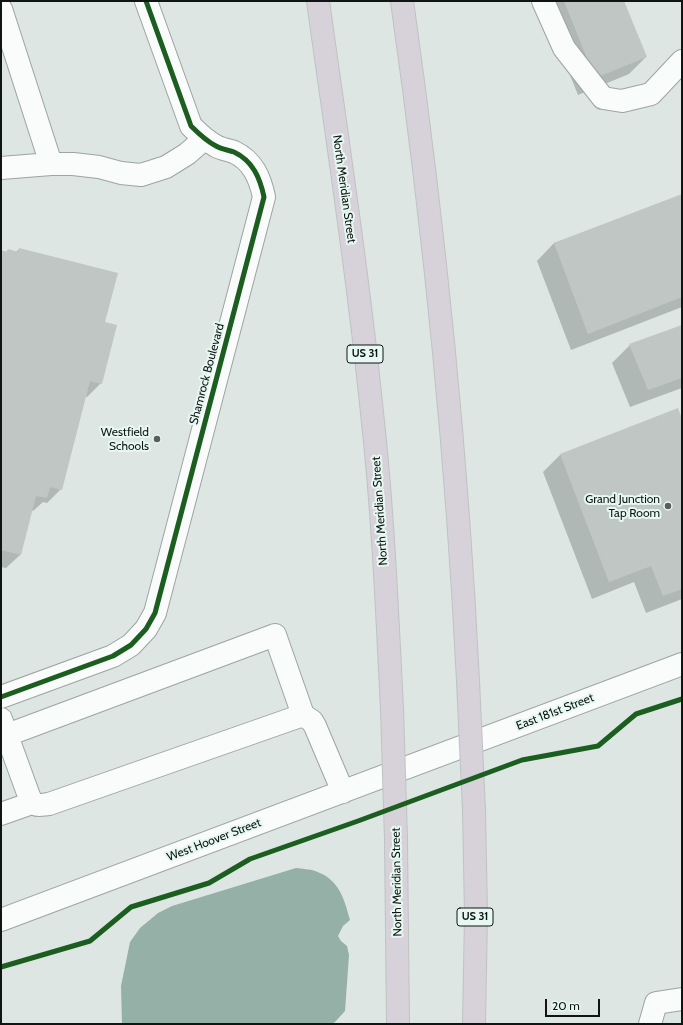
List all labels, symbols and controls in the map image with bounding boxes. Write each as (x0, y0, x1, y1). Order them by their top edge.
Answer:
street label: North Meridian Street (329, 134, 359, 244)
street label: Shamrock Boulevard (187, 322, 227, 426)
road number: US 31 (347, 345, 383, 363)
place label: Westfield Schools (101, 425, 149, 453)
marker: Westfield Schools (152, 434, 162, 444)
street label: North Meridian Street (369, 456, 391, 566)
place label: Grand Junction Tap Room (585, 492, 660, 520)
marker: Grand Junction Tap Room (663, 501, 673, 511)
street label: East 181st Street (514, 691, 596, 733)
street label: West Hoover Street (165, 815, 263, 865)
street label: North Meridian Street (389, 827, 405, 937)
road number: US 31 (457, 908, 493, 926)
scale bar (547, 991, 602, 1017)
text: 20 m (552, 998, 580, 1013)

